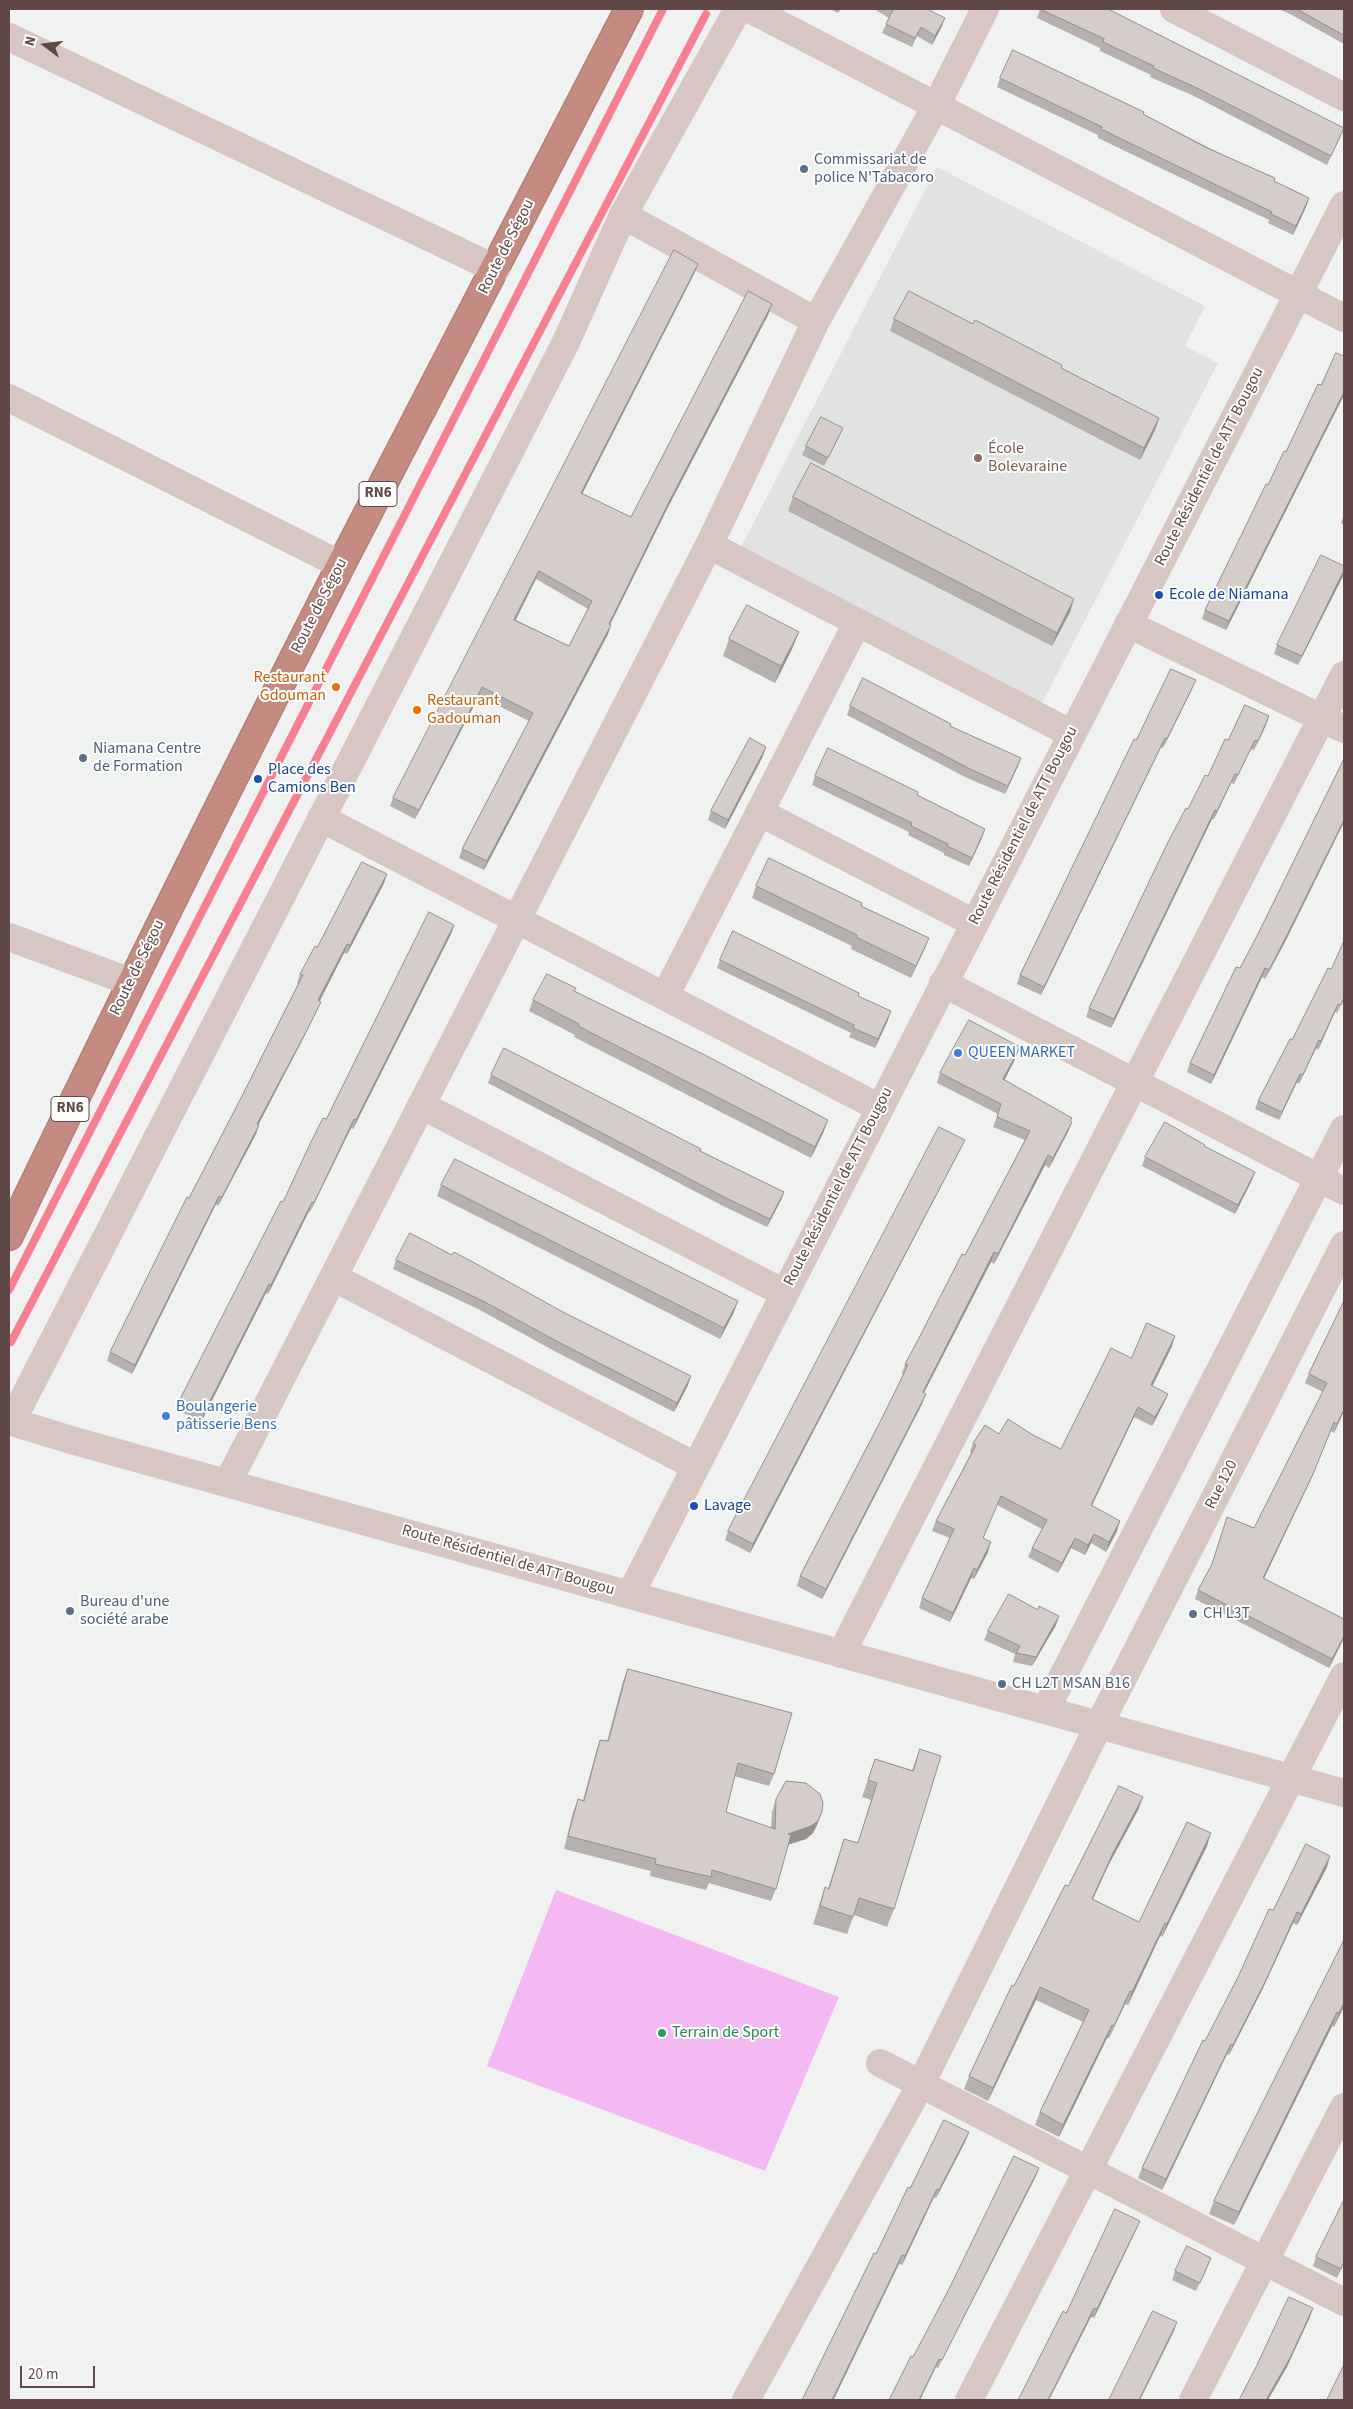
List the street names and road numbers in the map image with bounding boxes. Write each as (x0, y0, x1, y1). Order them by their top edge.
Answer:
street label: Route de Ségou (475, 196, 539, 298)
street label: Route Résidentiel de ATT Bougou (1151, 364, 1269, 570)
road number: RN6 (359, 482, 397, 506)
street label: Route de Ségou (288, 555, 352, 657)
street label: Route Résidentiel de ATT Bougou (965, 723, 1083, 929)
street label: Route de Ségou (107, 917, 169, 1019)
street label: Route Résidentiel de ATT Bougou (780, 1084, 898, 1290)
road number: RN6 (51, 1096, 89, 1122)
street label: Rue 120 (1201, 1457, 1243, 1513)
street label: Route Résidentiel de ATT Bougou (399, 1521, 617, 1601)

